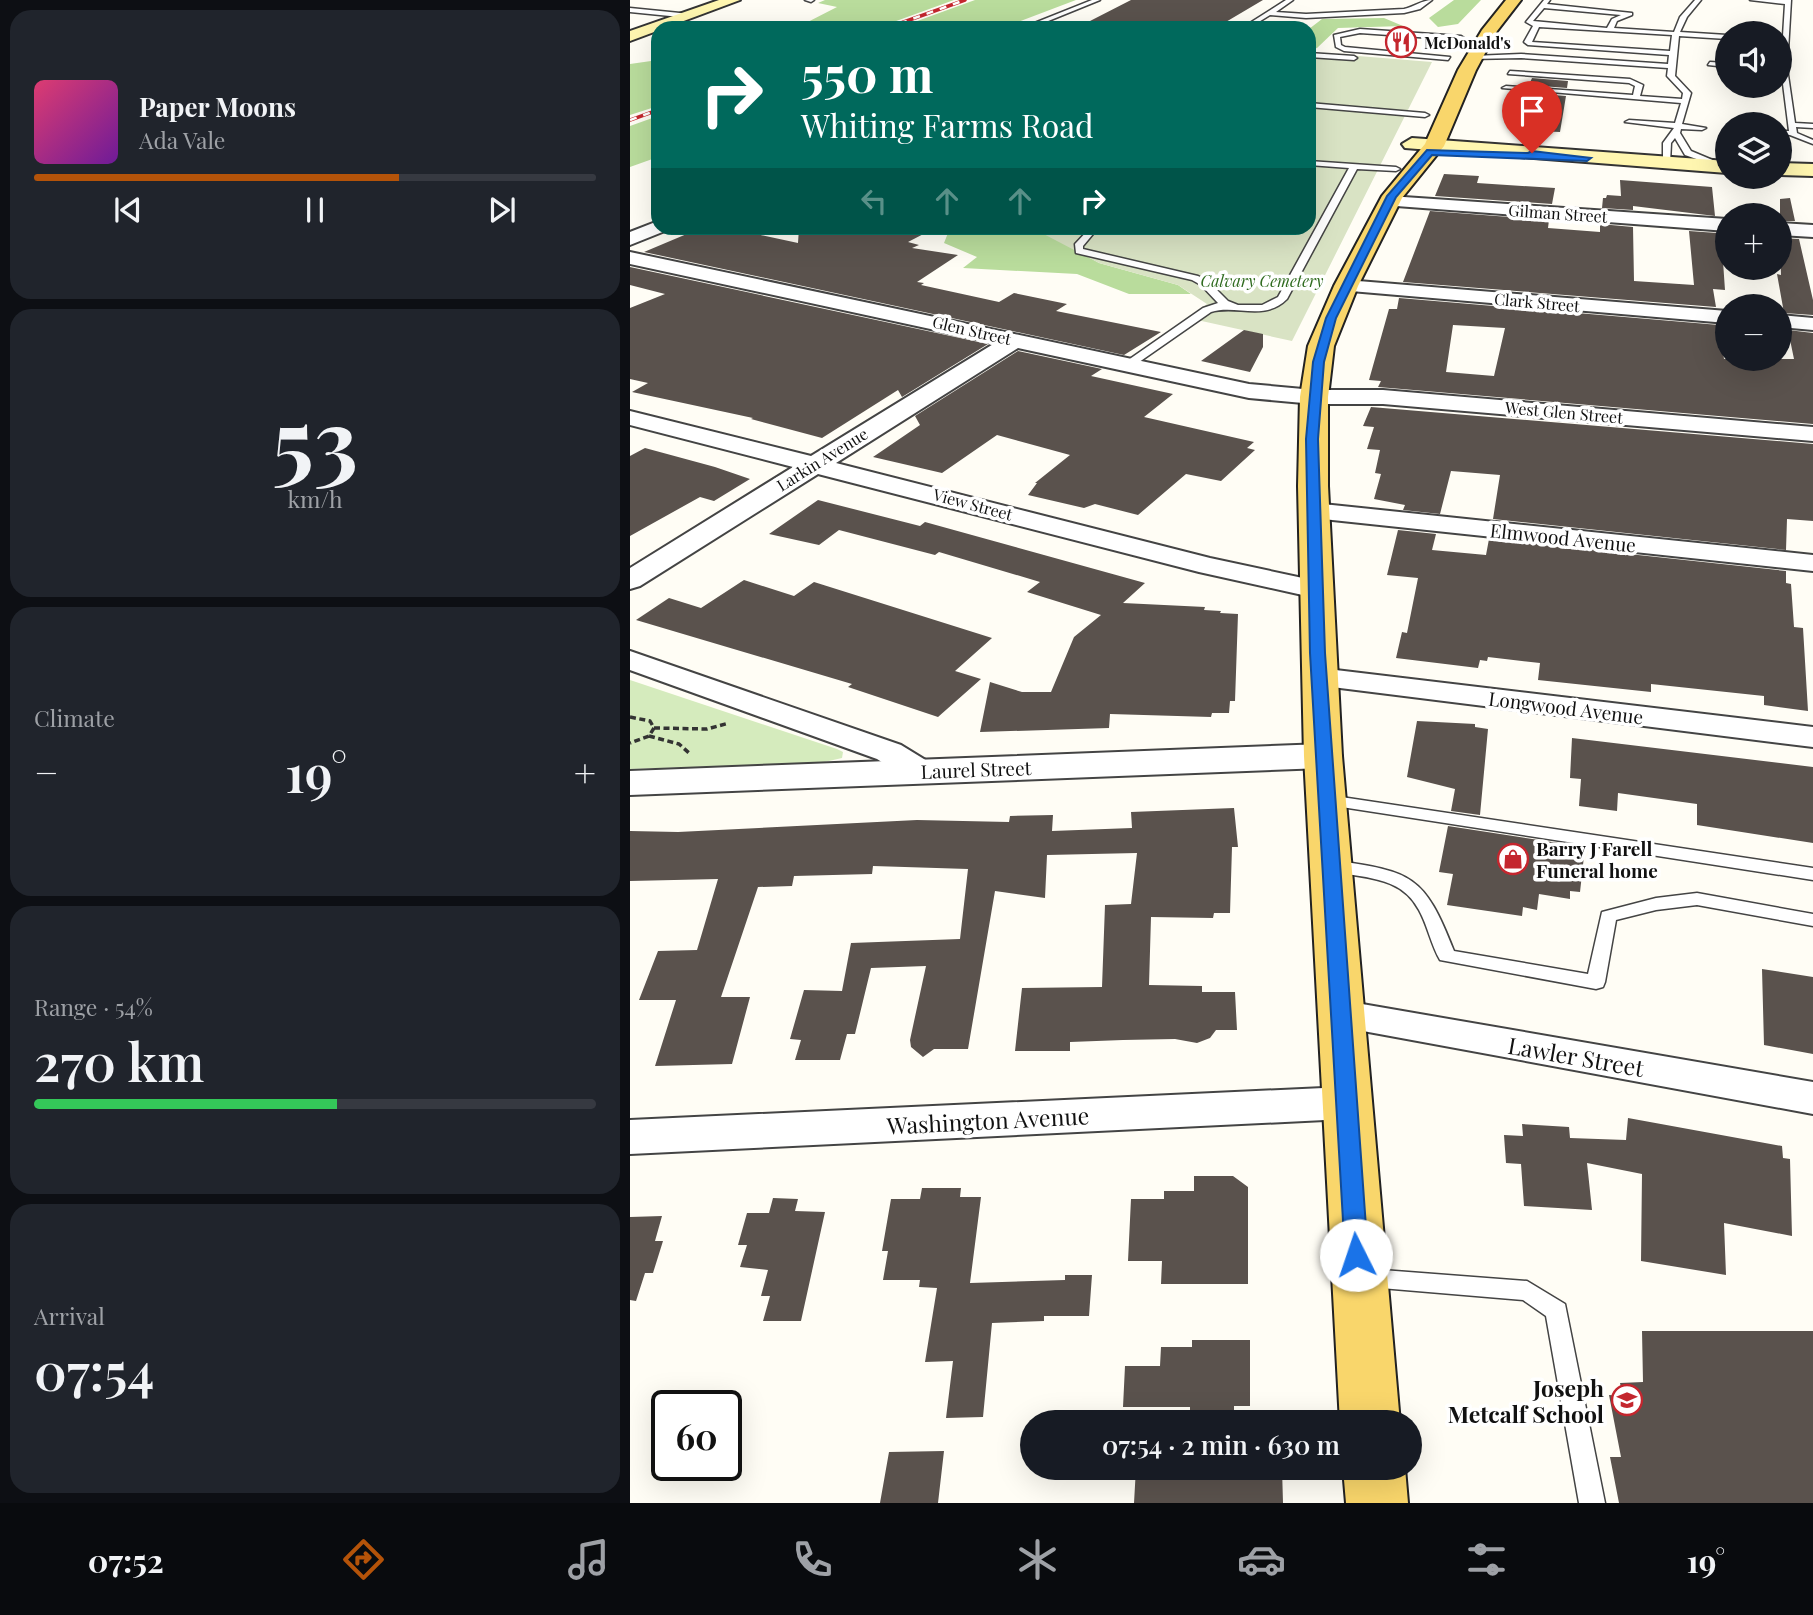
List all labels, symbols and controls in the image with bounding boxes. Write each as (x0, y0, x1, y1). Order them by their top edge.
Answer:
map controls (1715, 21, 1792, 371)
button: sound (1715, 21, 1792, 98)
restaurant icon: McDonald's (1384, 25, 1418, 59)
place label: McDonald's (1424, 32, 1511, 53)
text: 550 m (801, 40, 933, 105)
icon: right (686, 49, 777, 140)
pin (1502, 81, 1562, 153)
text: Paper Moons (139, 89, 296, 124)
icon: arrive (1513, 92, 1551, 130)
text: Whiting Farms Road (801, 103, 1094, 146)
button: layers (1715, 112, 1792, 189)
text: Ada Vale (139, 124, 226, 155)
icon: left (855, 182, 893, 220)
icon: ahead (928, 182, 966, 220)
icon: ahead (1001, 182, 1039, 220)
icon: right (1074, 182, 1112, 220)
icon: previous (109, 191, 147, 229)
icon: pause (296, 191, 334, 229)
icon: next (483, 191, 521, 229)
street label: Gilman Street (1508, 199, 1609, 227)
button: + (1715, 203, 1792, 280)
park label: Calvary Cemetery (1200, 270, 1324, 291)
street label: Clark Street (1493, 288, 1581, 316)
button: − (1715, 294, 1792, 371)
street label: Glen Street (931, 311, 1014, 349)
text: 53 (272, 377, 358, 498)
street label: West Glen Street (1503, 396, 1624, 428)
street label: Larkin Avenue (773, 423, 871, 495)
text: km/h (287, 483, 343, 514)
street label: View Street (930, 483, 1015, 525)
street label: Elmwood Avenue (1489, 516, 1637, 558)
street label: Longwood Avenue (1487, 685, 1645, 729)
text: Climate (34, 702, 115, 733)
text: 19° (285, 737, 347, 806)
text: − (34, 746, 59, 797)
text: + (574, 746, 596, 797)
street label: Laurel Street (920, 754, 1032, 784)
place label: Barry J Farell Funeral home (1536, 835, 1658, 883)
shop icon: Barry J Farell Funeral home (1496, 842, 1530, 876)
text: Range · 54% (34, 991, 153, 1022)
text: 270 km (34, 1026, 204, 1095)
street label: Lawler Street (1506, 1029, 1647, 1083)
street label: Washington Avenue (885, 1099, 1090, 1141)
position arrow (1319, 1218, 1393, 1292)
text: Arrival (34, 1300, 105, 1331)
text: 07:54 (34, 1335, 154, 1404)
place label: Joseph Metcalf School (1448, 1372, 1604, 1429)
school or university icon: Joseph Metcalf School (1610, 1383, 1644, 1417)
speed limit sign: 60 (651, 1390, 742, 1481)
text: 07:54 · 2 min · 630 m (1102, 1427, 1340, 1462)
icon: directions (339, 1535, 388, 1584)
icon: music (564, 1535, 613, 1584)
icon: phone (788, 1535, 837, 1584)
icon: climate (1013, 1535, 1062, 1584)
icon: car (1237, 1535, 1286, 1584)
icon: filters (1462, 1535, 1511, 1584)
text: 07:52 (88, 1538, 164, 1581)
text: 19° (1687, 1538, 1725, 1581)

